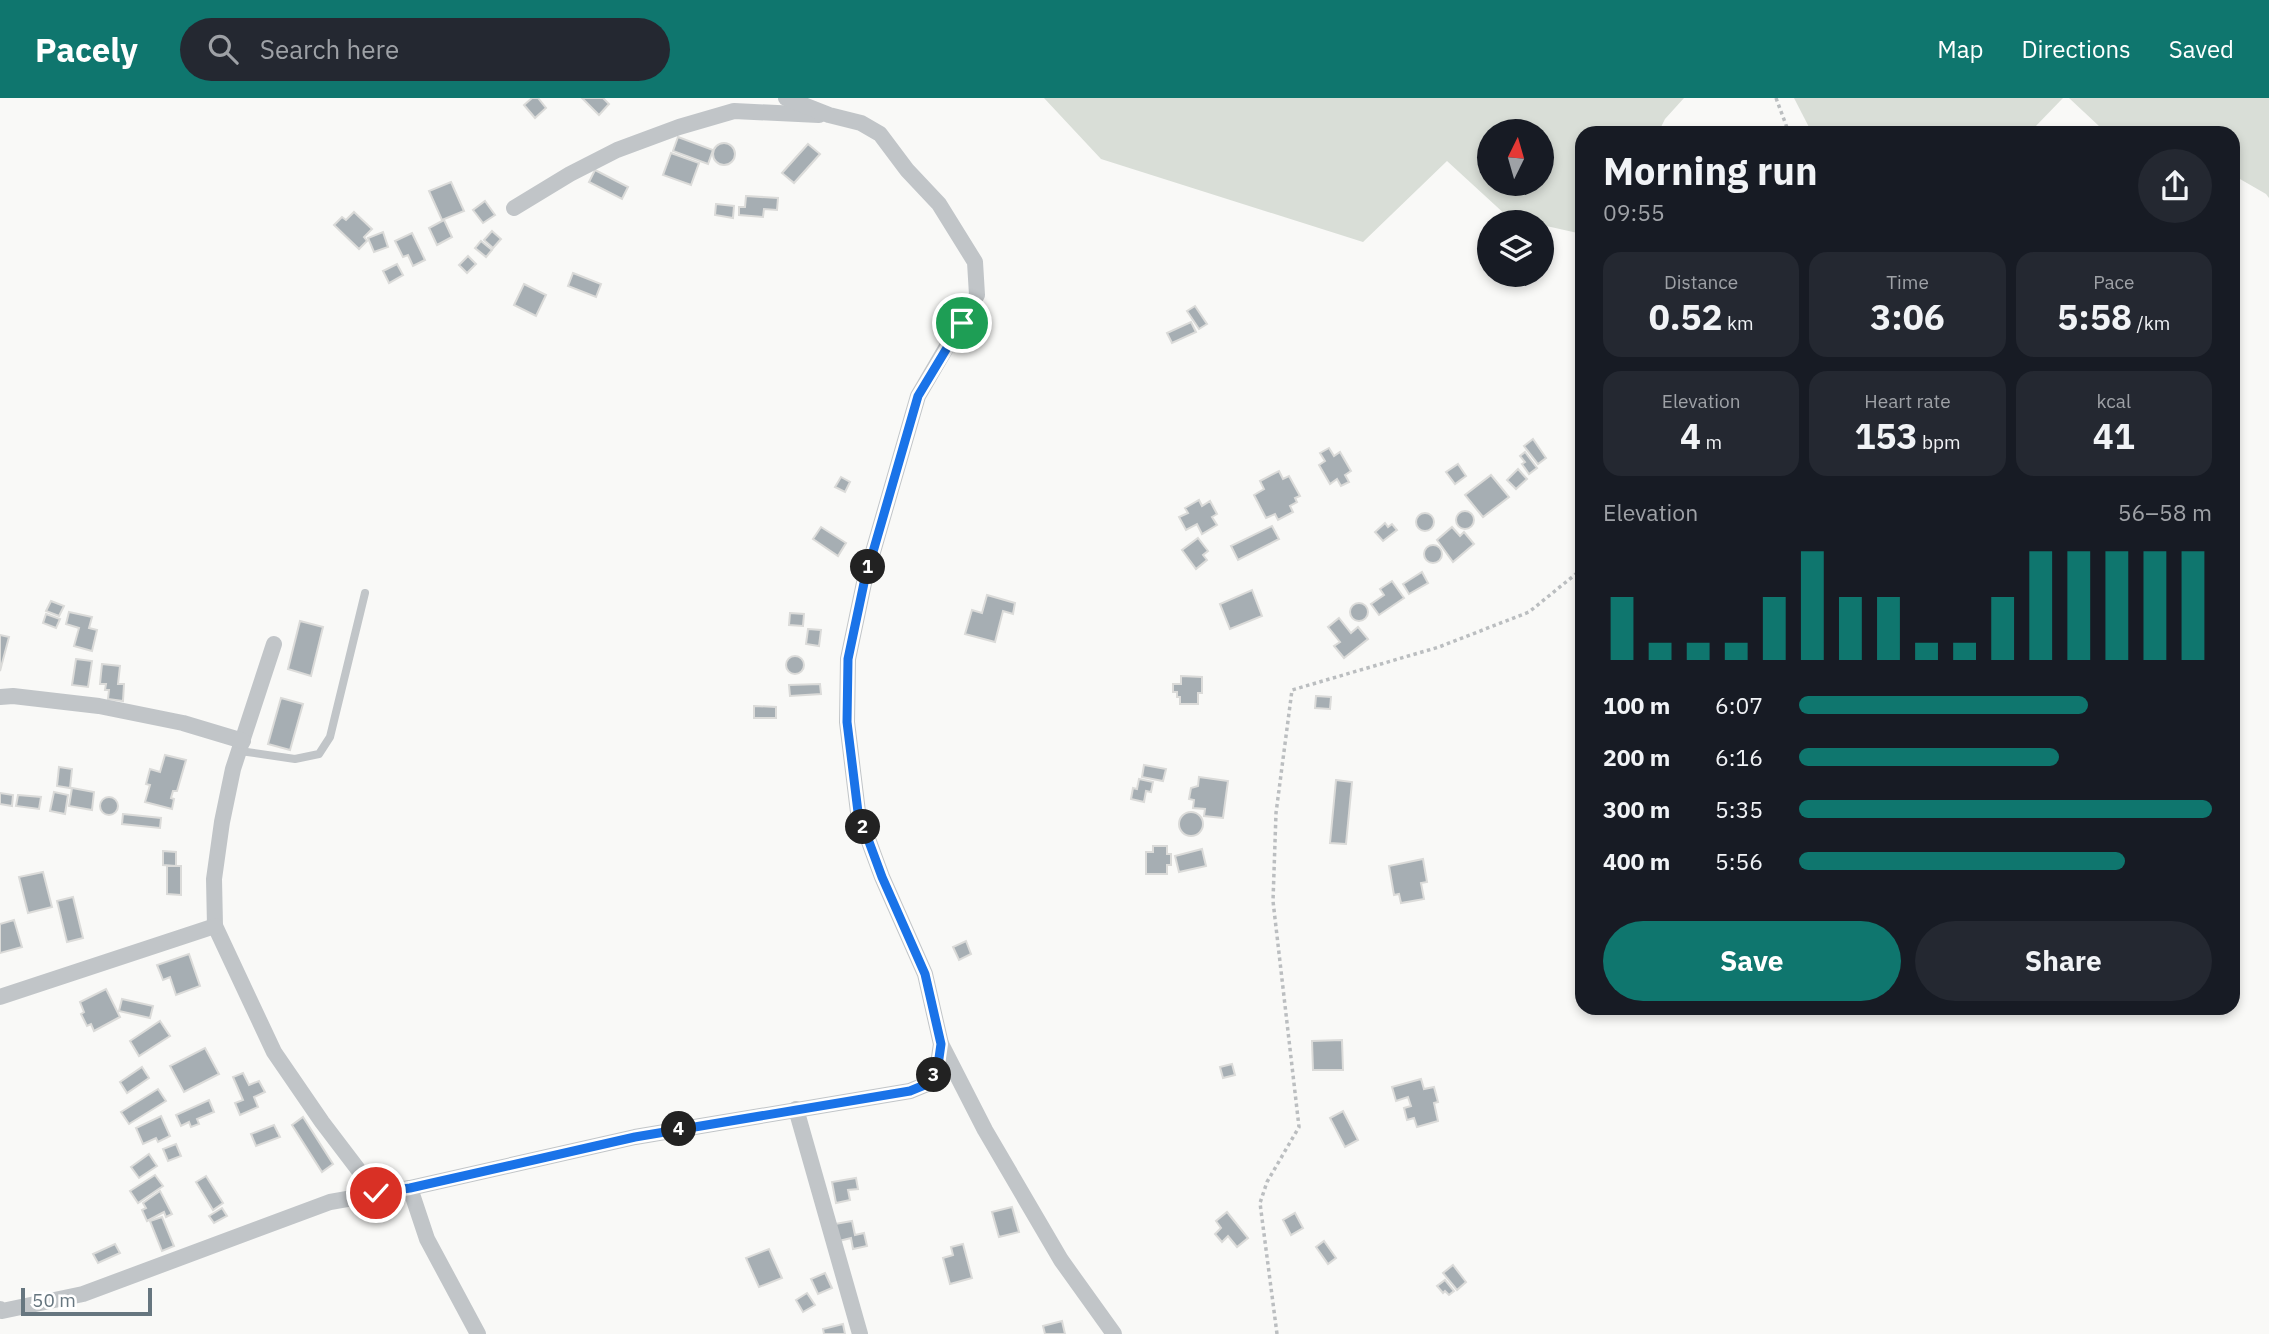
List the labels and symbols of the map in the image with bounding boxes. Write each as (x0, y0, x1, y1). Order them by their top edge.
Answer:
north arrow (1477, 119, 1554, 196)
pin (932, 293, 992, 353)
pin: 1 (850, 550, 886, 584)
pin: 2 (846, 810, 880, 844)
pin: 3 (916, 1058, 951, 1093)
pin: 4 (662, 1112, 696, 1146)
pin (346, 1163, 406, 1223)
scale bar (21, 1285, 152, 1317)

